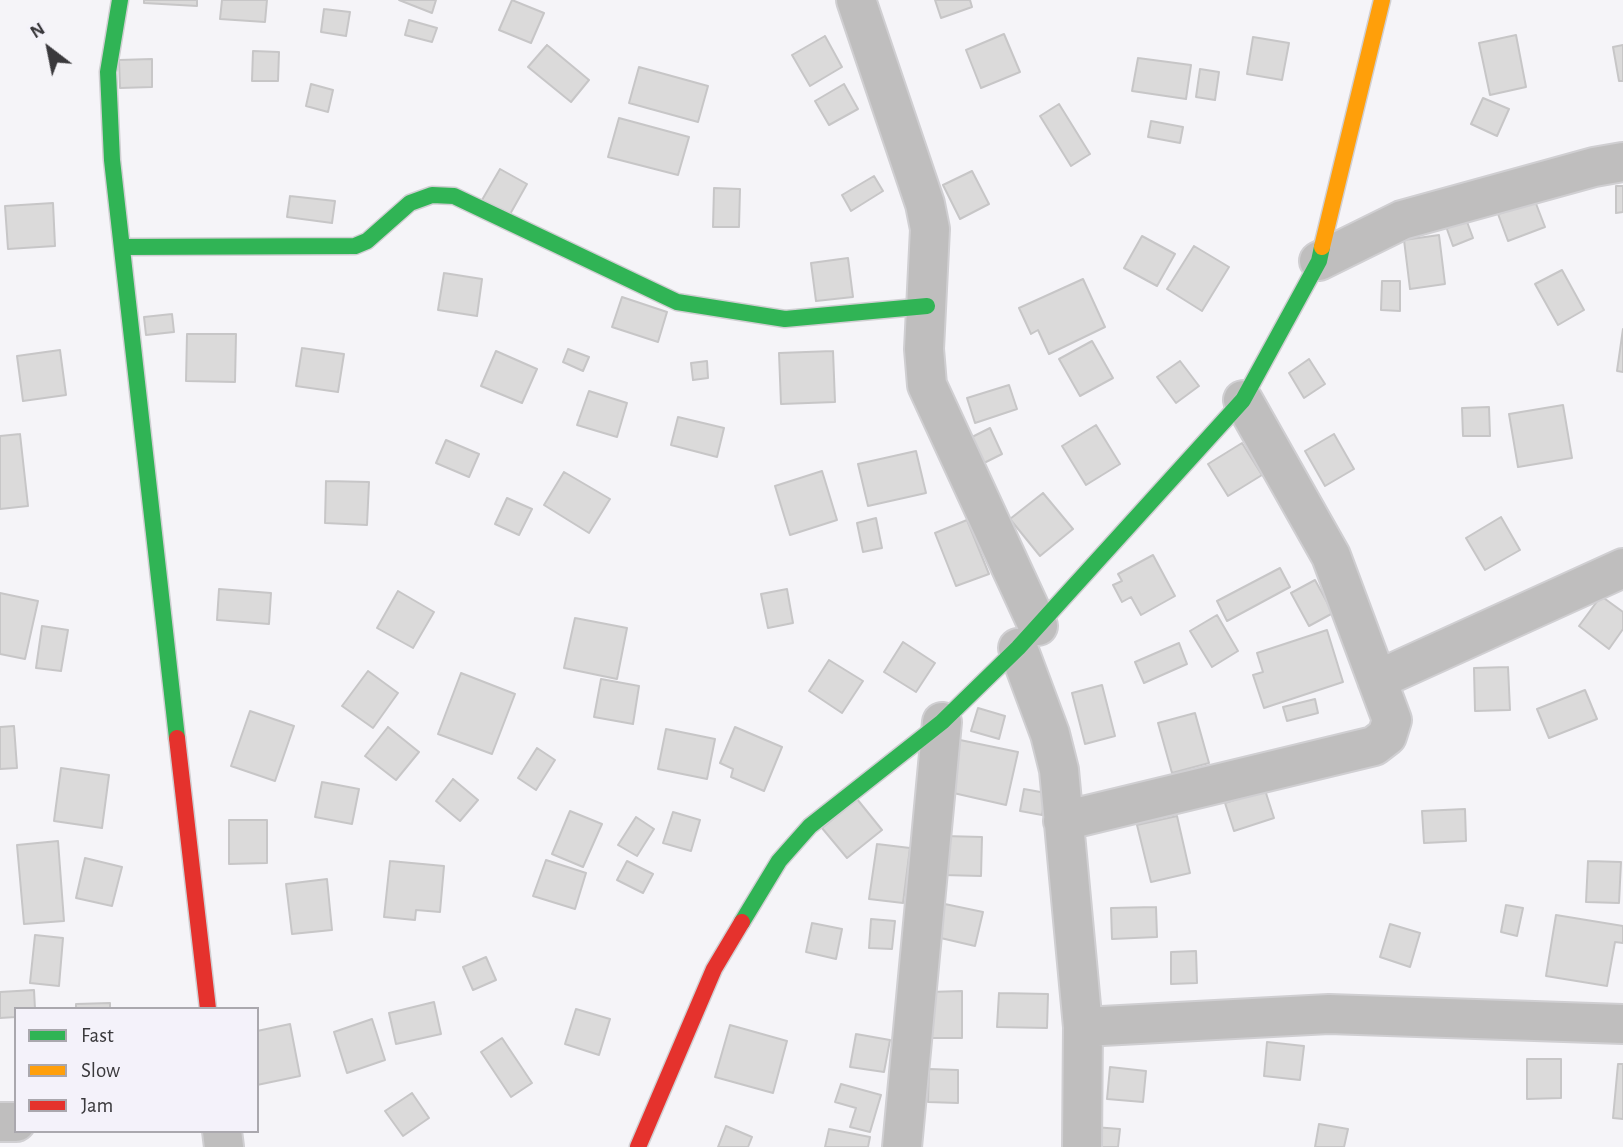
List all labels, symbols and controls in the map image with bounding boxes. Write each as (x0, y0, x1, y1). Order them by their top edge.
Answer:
north arrow (14, 14, 84, 84)
text: N (27, 19, 48, 42)
legend (14, 1007, 259, 1133)
text: Fast (81, 1025, 114, 1046)
text: Slow (81, 1060, 120, 1081)
text: Jam (81, 1095, 113, 1116)

